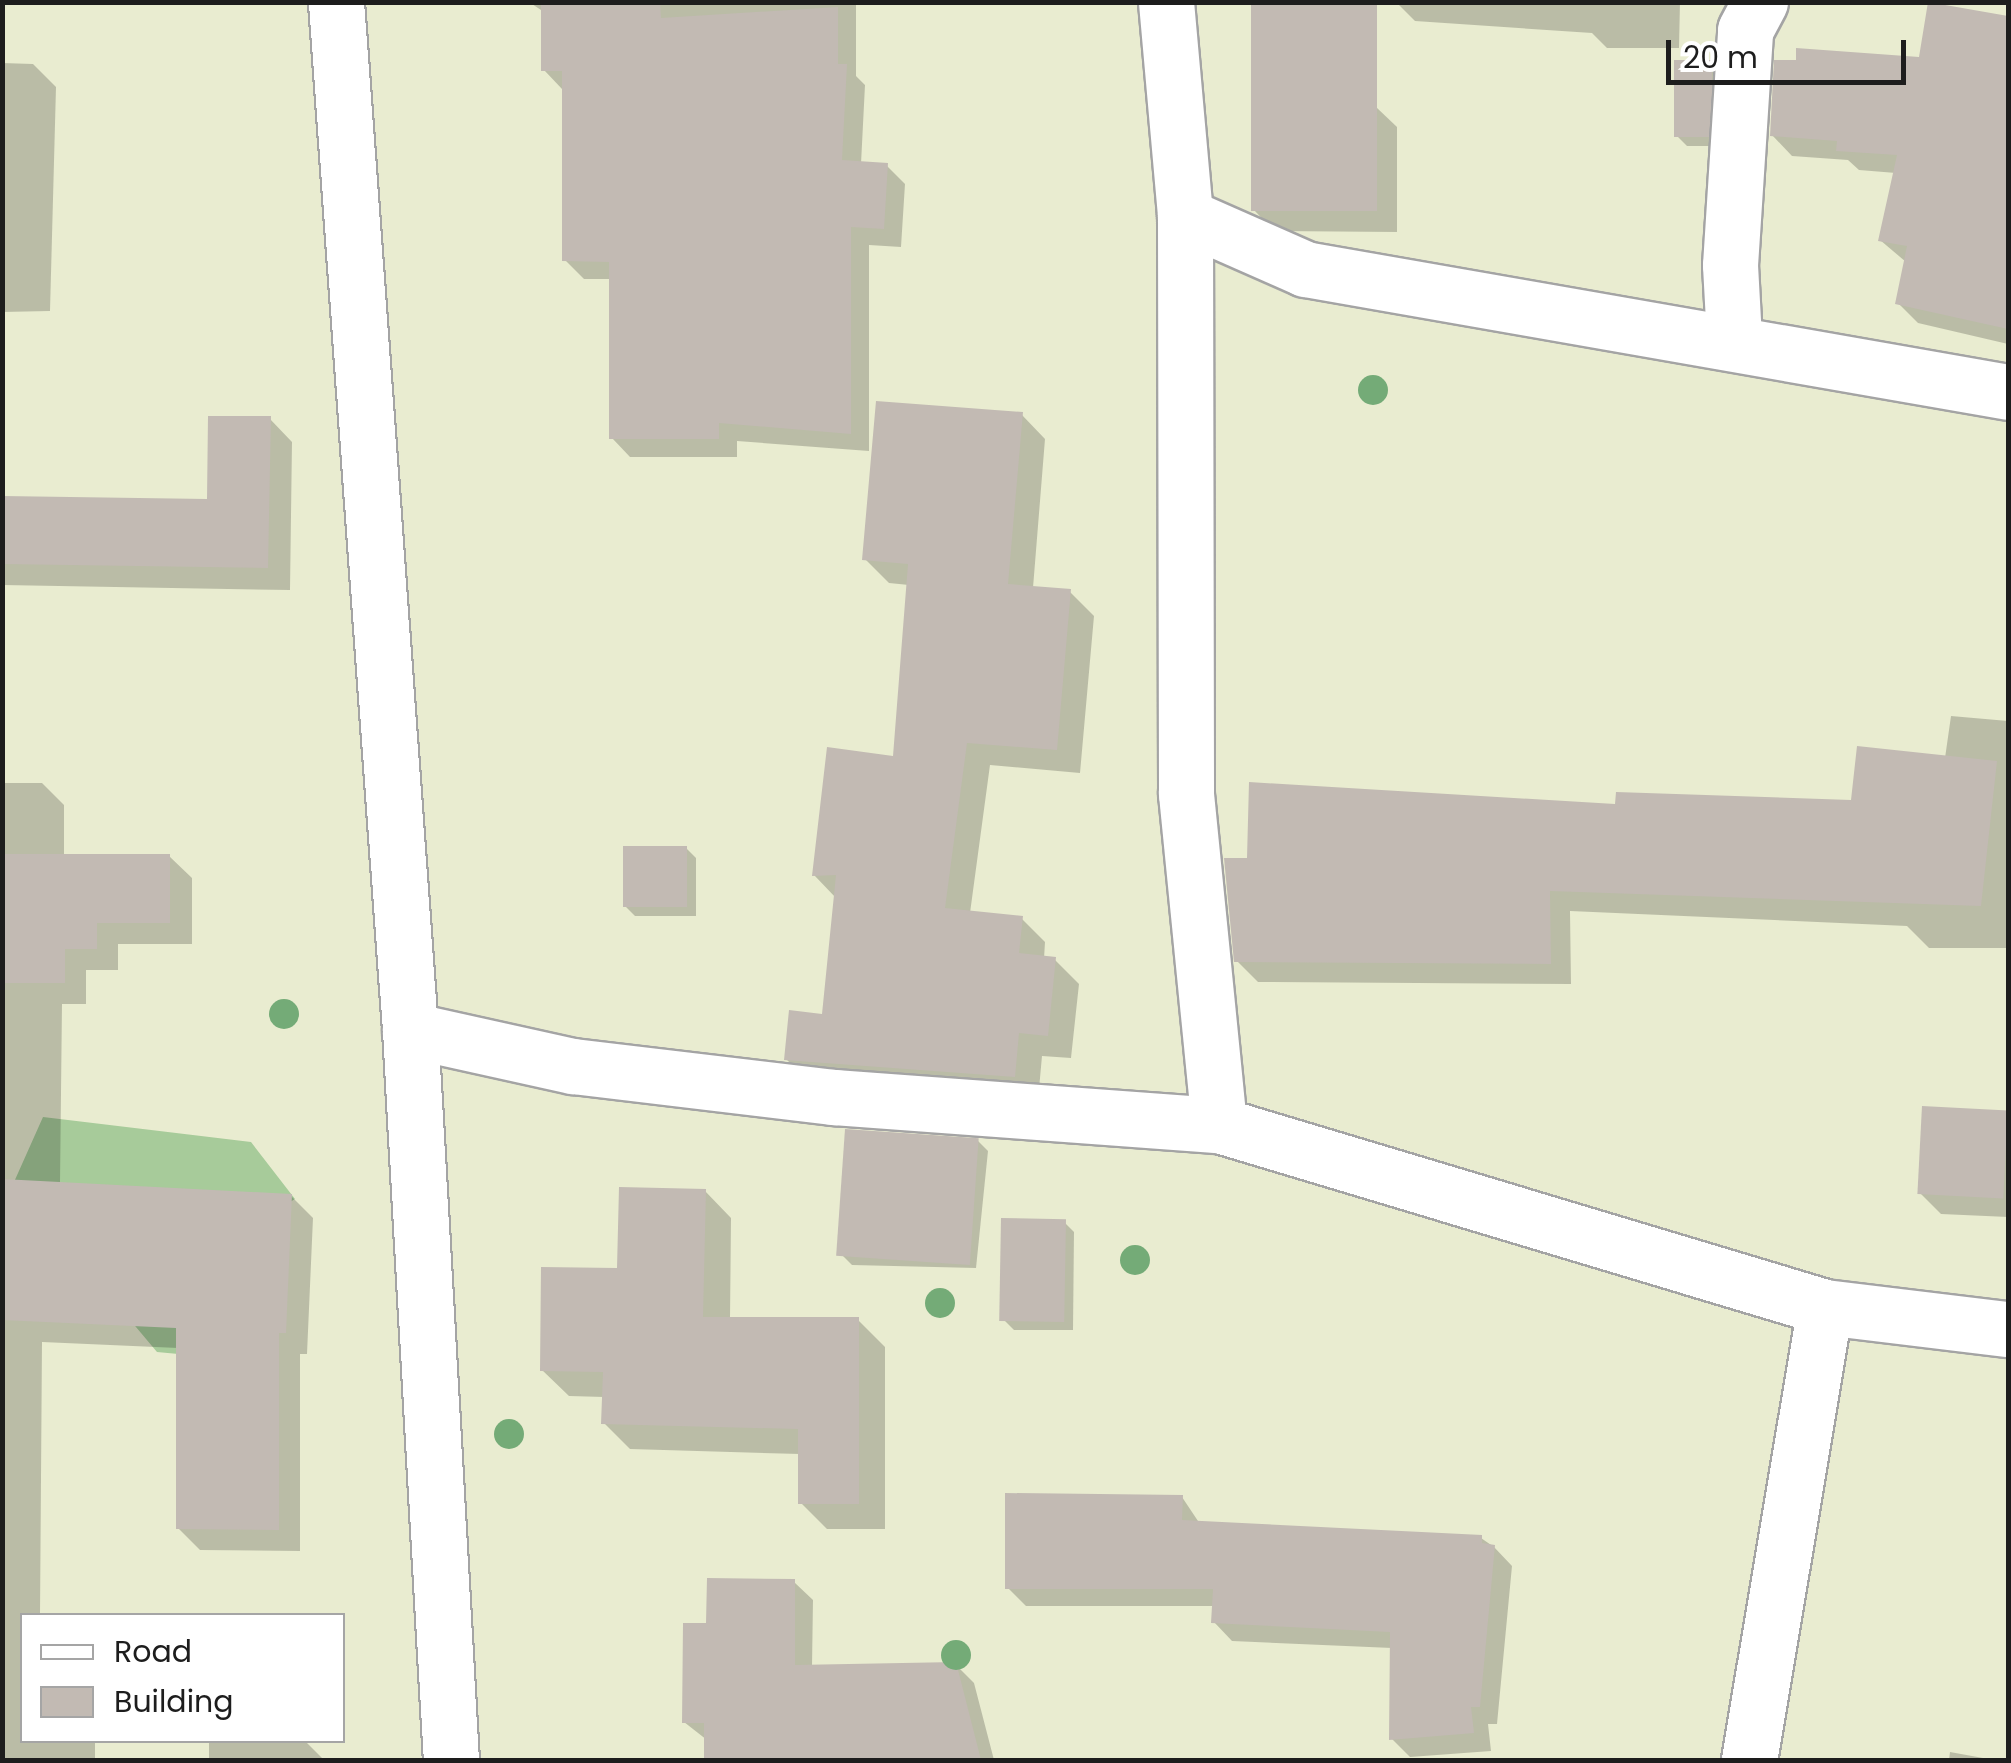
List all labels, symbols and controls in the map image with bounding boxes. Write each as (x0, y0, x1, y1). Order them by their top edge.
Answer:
scale bar (1671, 20, 1911, 82)
text: 20 m (1683, 36, 1758, 79)
legend (20, 1613, 345, 1743)
text: Road (114, 1630, 192, 1673)
text: Building (114, 1680, 234, 1723)

